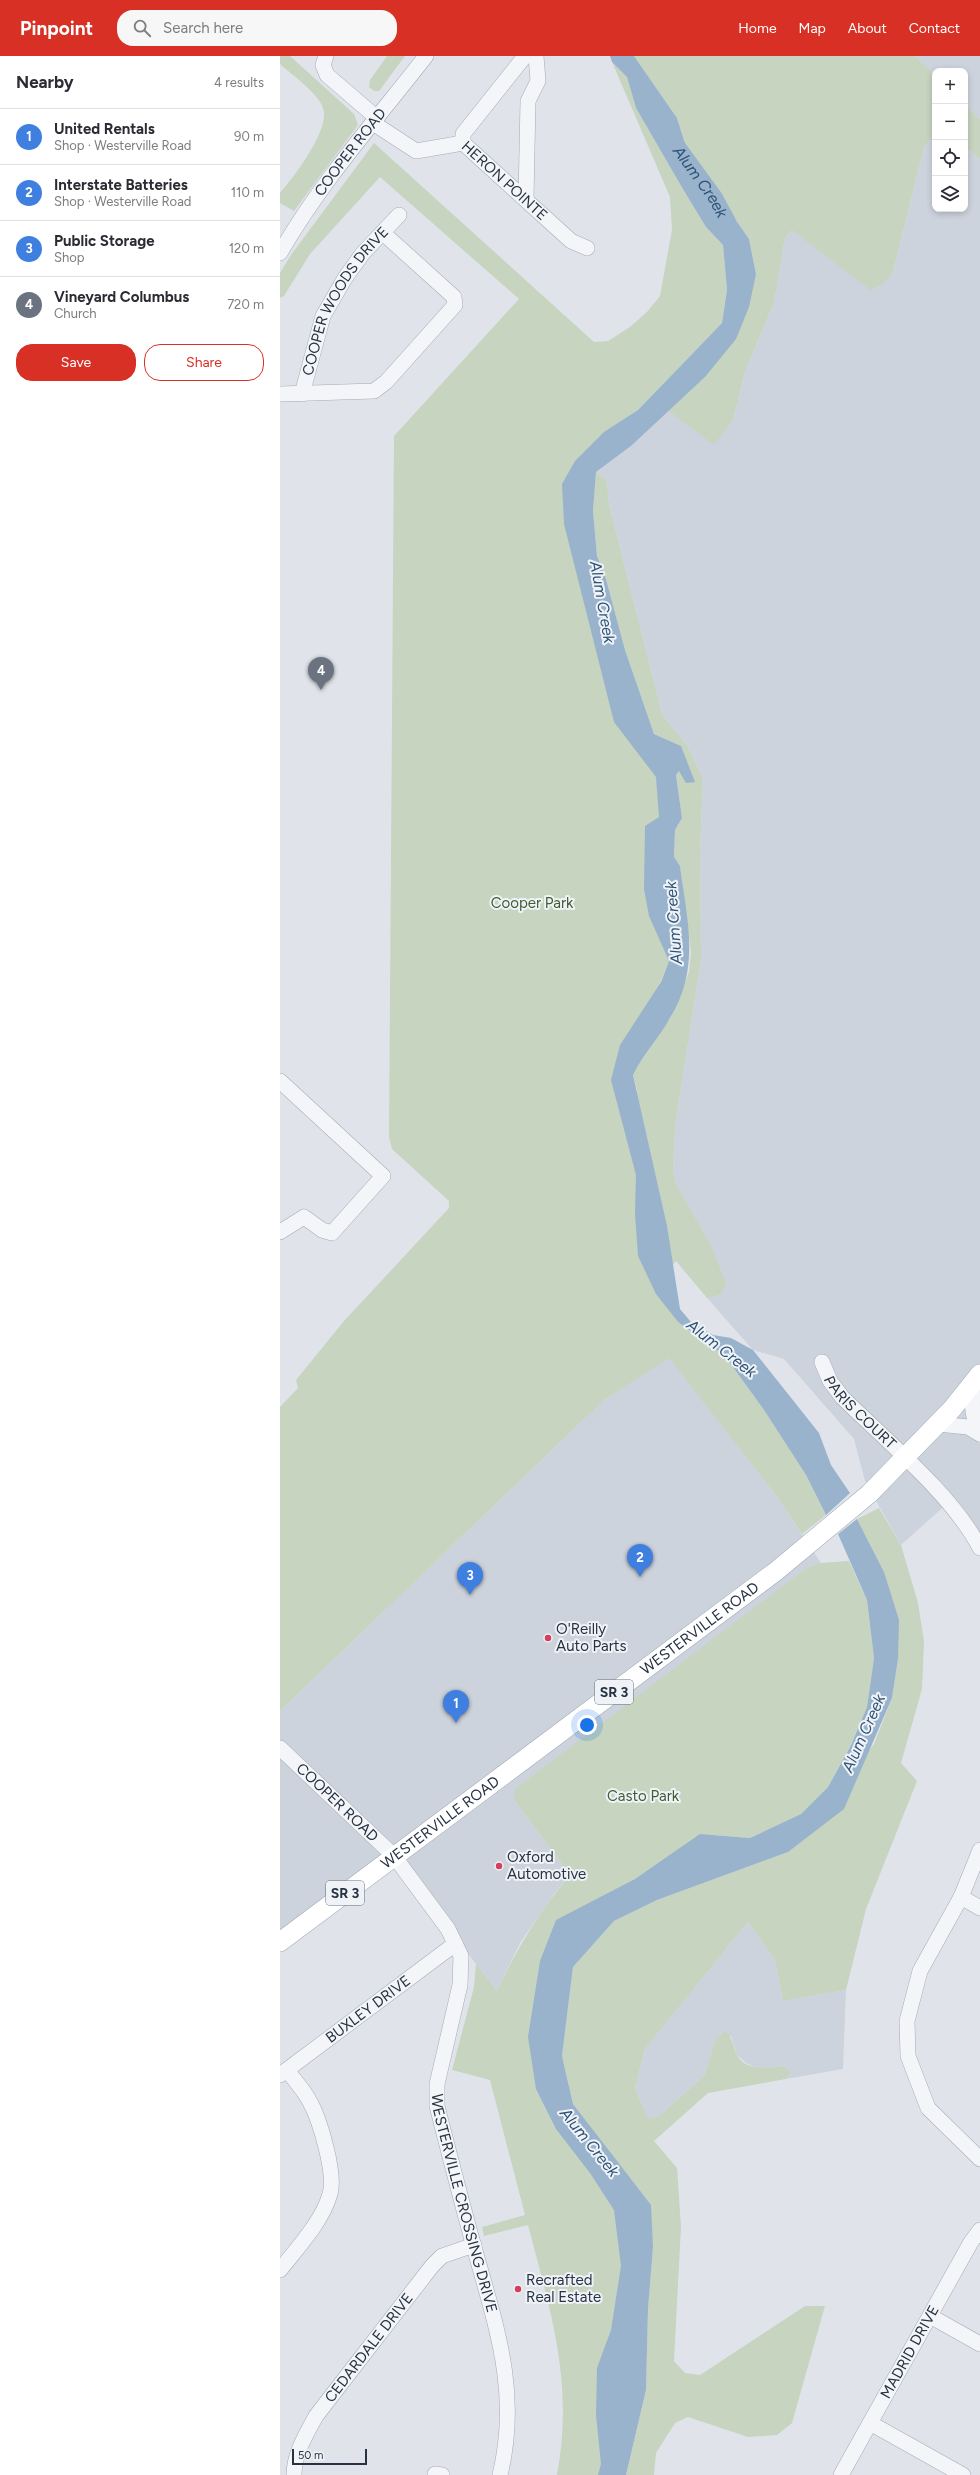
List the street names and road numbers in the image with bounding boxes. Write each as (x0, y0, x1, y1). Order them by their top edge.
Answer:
street label: COOPER ROAD (311, 104, 390, 200)
street label: HERON POINTE (458, 137, 551, 224)
street label: COOPER WOODS DRIVE (298, 223, 392, 377)
street label: PARIS COURT (820, 1373, 900, 1453)
street label: WESTERVILLE ROAD (637, 1578, 762, 1678)
road number: SR 3 (595, 1680, 633, 1704)
street label: COOPER ROAD (293, 1759, 382, 1845)
street label: WESTERVILLE ROAD (377, 1772, 503, 1872)
road number: SR 3 (326, 1881, 364, 1905)
street label: BUXLEY DRIVE (322, 1971, 414, 2047)
street label: WESTERVILLE CROSSING DRIVE (428, 2094, 501, 2315)
street label: CEDARDALE DRIVE (321, 2289, 417, 2406)
street label: MADRID DRIVE (877, 2302, 943, 2402)

